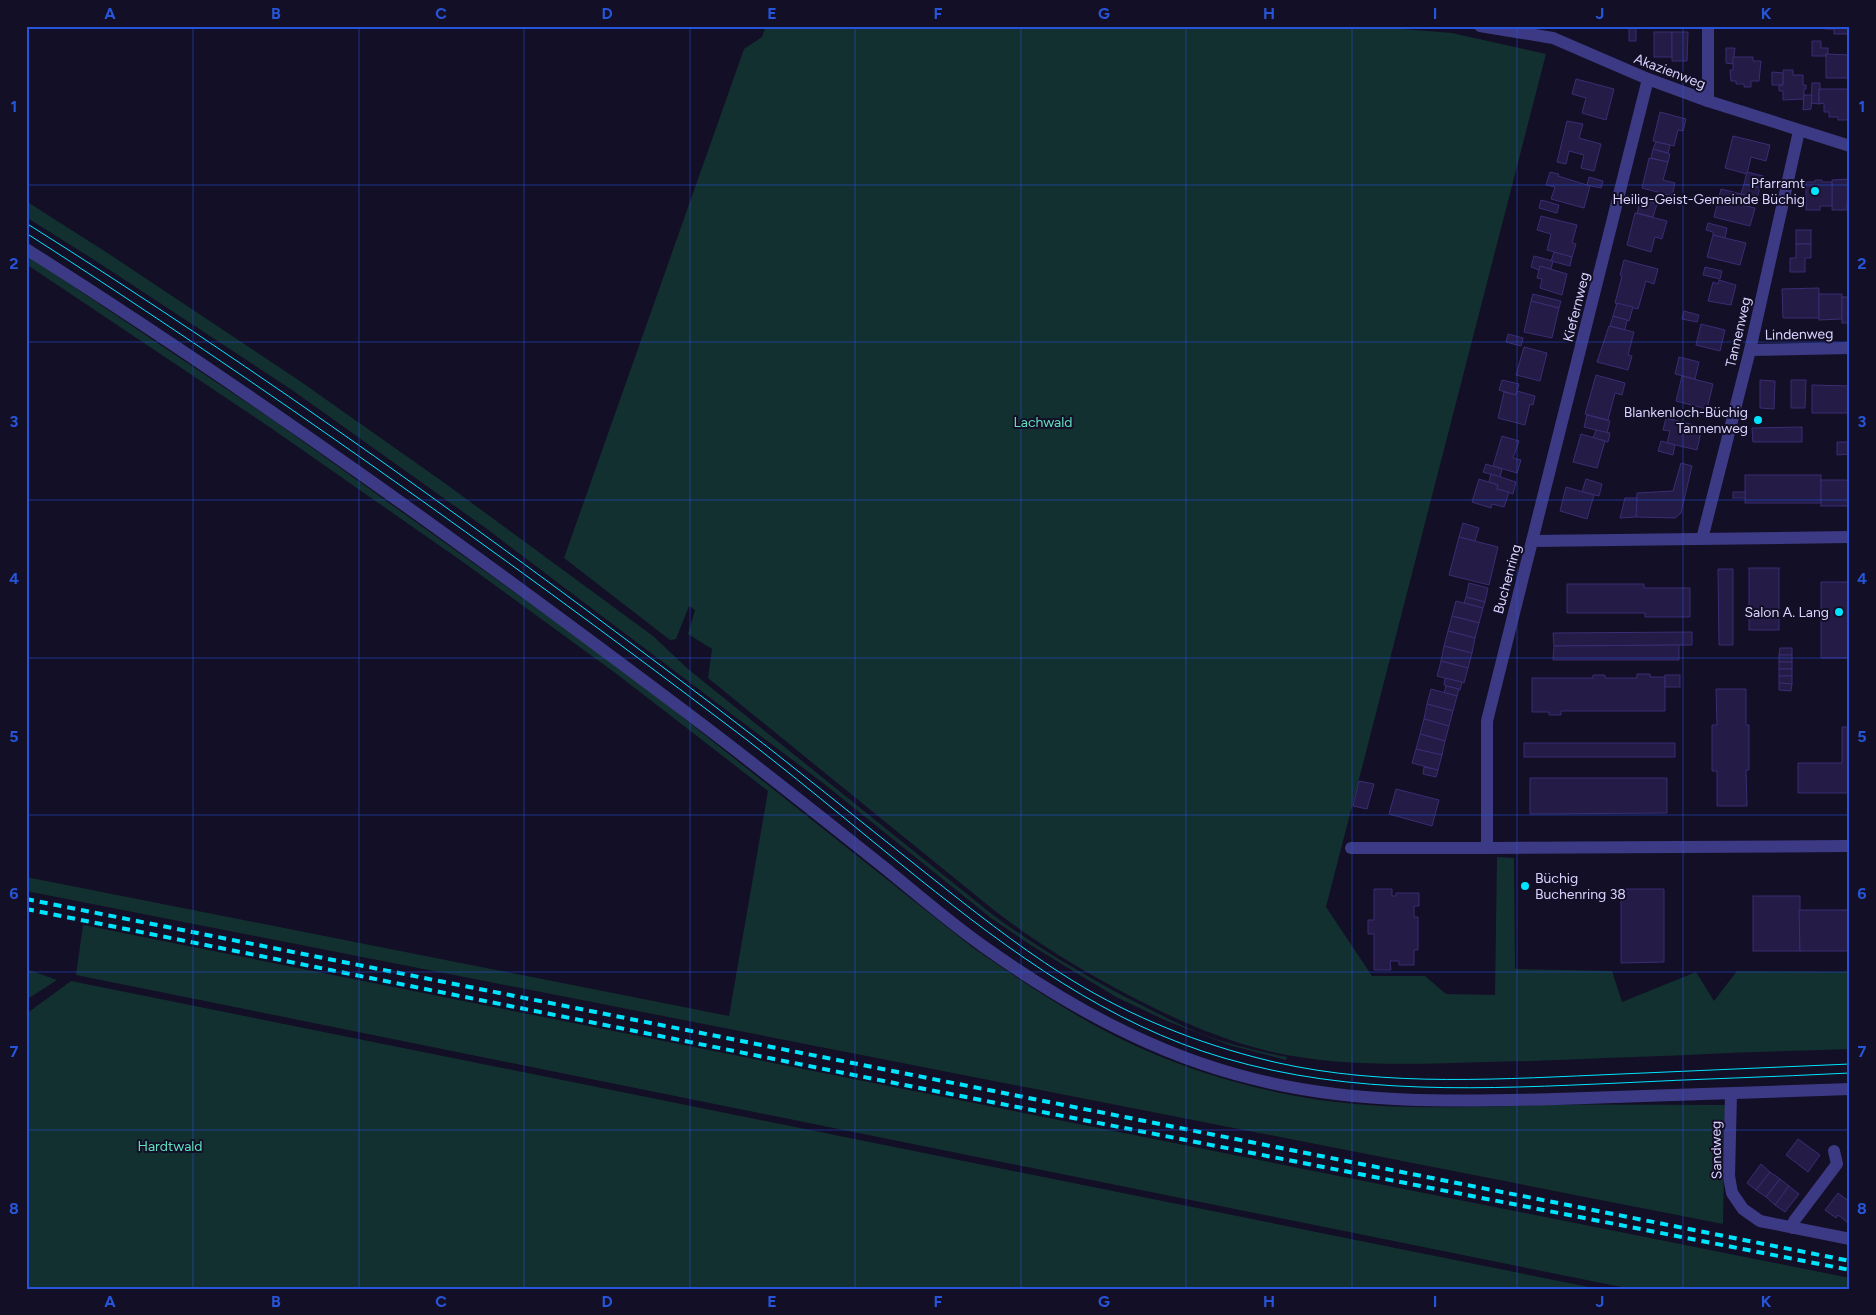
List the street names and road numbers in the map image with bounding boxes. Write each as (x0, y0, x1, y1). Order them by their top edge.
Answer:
street label: Akazienweg (1632, 50, 1708, 93)
street label: Kiefernweg (1560, 270, 1593, 344)
street label: Tannenweg (1722, 295, 1755, 369)
street label: Lindenweg (1765, 325, 1833, 344)
street label: Buchenring (1490, 543, 1525, 616)
street label: Sandweg (1707, 1121, 1726, 1179)

